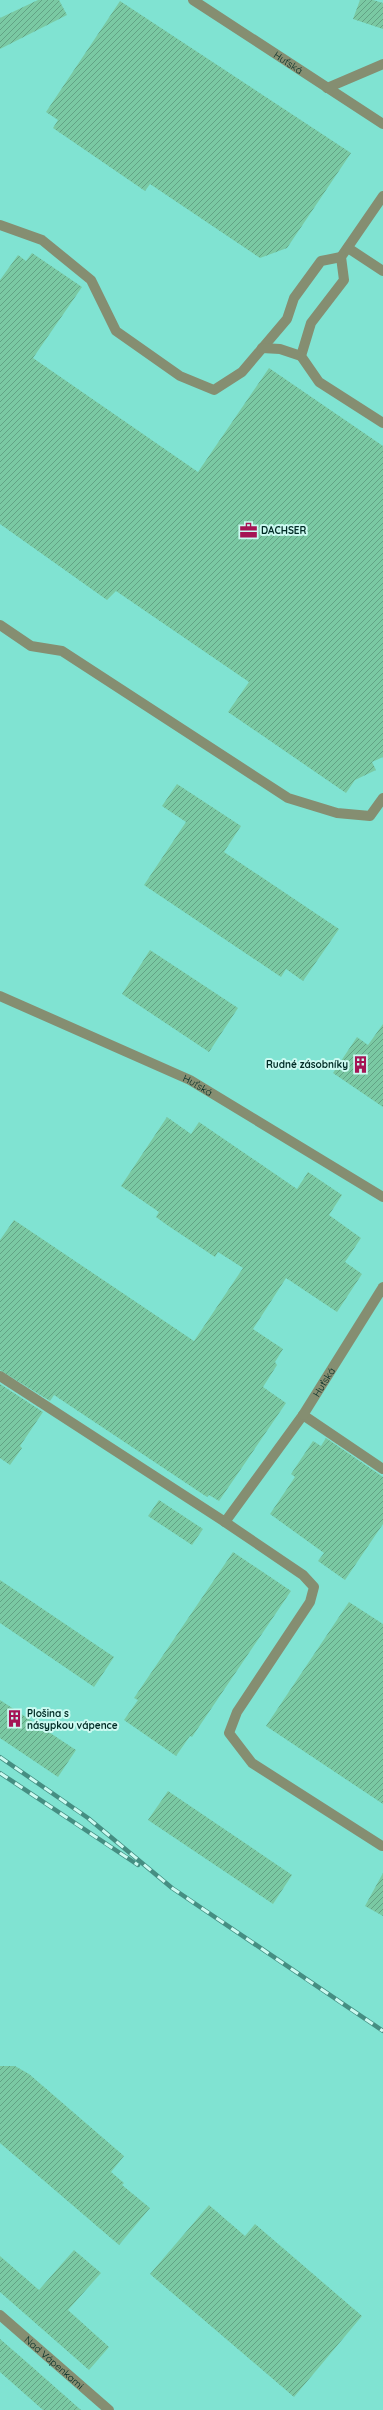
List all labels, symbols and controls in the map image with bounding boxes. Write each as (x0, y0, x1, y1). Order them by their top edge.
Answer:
street label: Huťská (271, 48, 305, 77)
office icon: DACHSER (238, 520, 258, 540)
place label: DACHSER (261, 524, 307, 537)
building icon: Rudné zásobníky (351, 1054, 371, 1074)
place label: Rudné zásobníky (266, 1058, 348, 1071)
street label: Huťská (181, 1072, 215, 1099)
street label: Huťská (310, 1365, 338, 1399)
place label: Plošina s násypkou vápence (27, 1707, 118, 1732)
building icon: Plošina s násypkou vápence (4, 1709, 24, 1729)
street label: Nad Vápenkami (21, 2333, 86, 2392)

